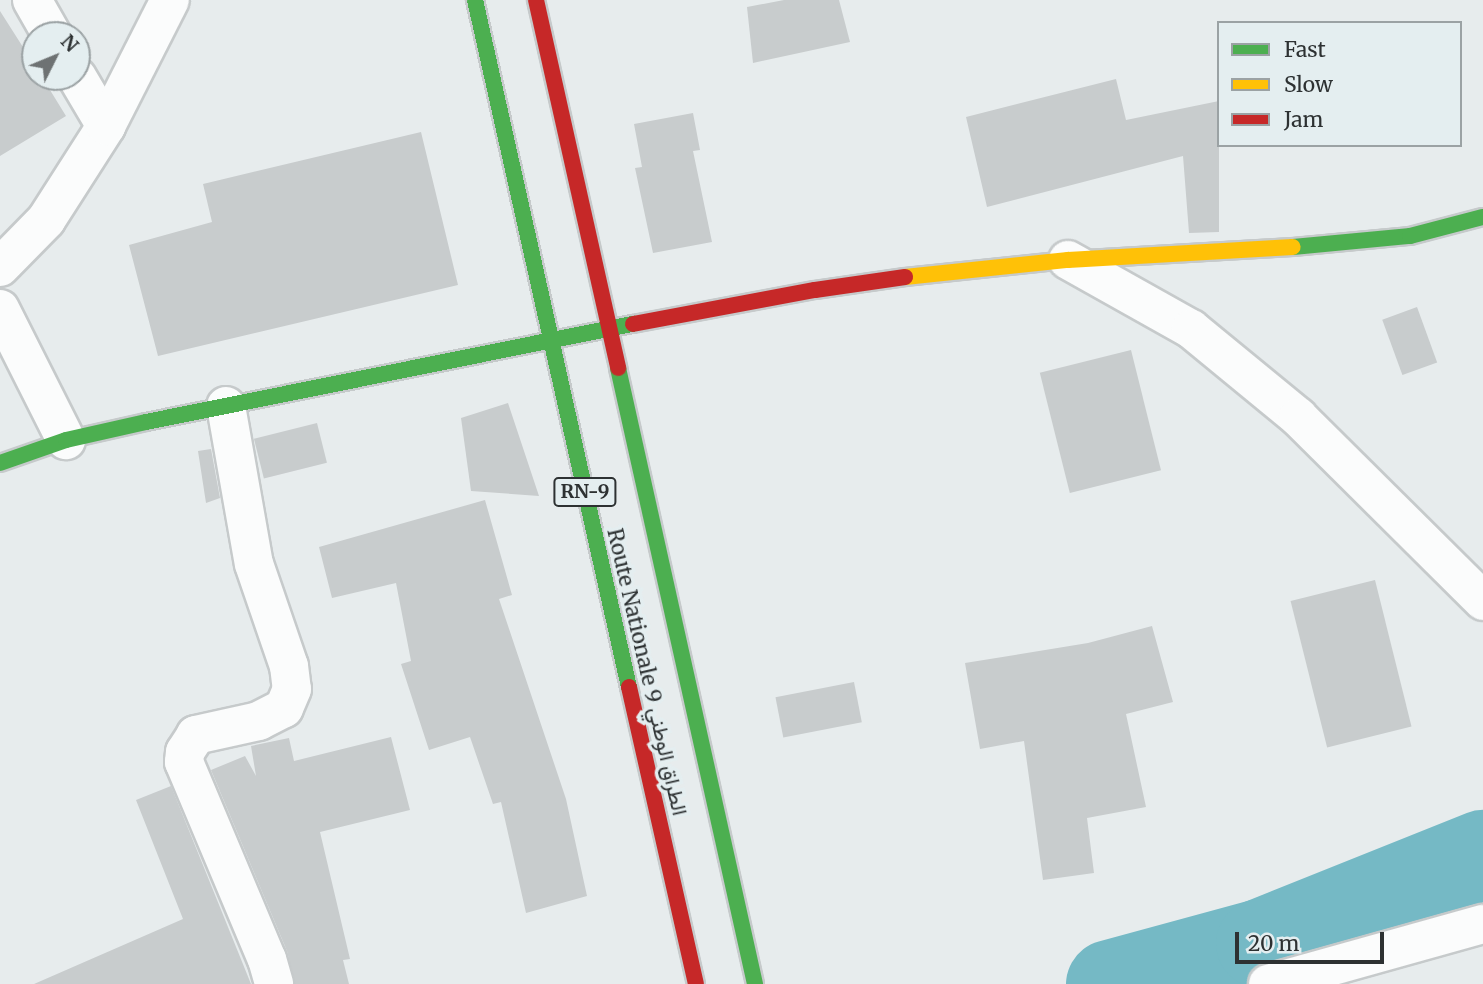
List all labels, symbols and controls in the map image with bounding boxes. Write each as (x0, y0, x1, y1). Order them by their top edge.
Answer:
north arrow (21, 21, 91, 91)
legend (1217, 21, 1462, 147)
text: N (56, 29, 84, 57)
text: Fast (1284, 36, 1326, 63)
text: Slow (1284, 71, 1333, 98)
text: Jam (1284, 106, 1323, 133)
road number: RN-9 (552, 477, 618, 508)
street label: Route Nationale الطراق الوطني 9 (602, 526, 692, 818)
scale bar (1238, 918, 1387, 962)
text: 20 m (1248, 930, 1299, 957)

